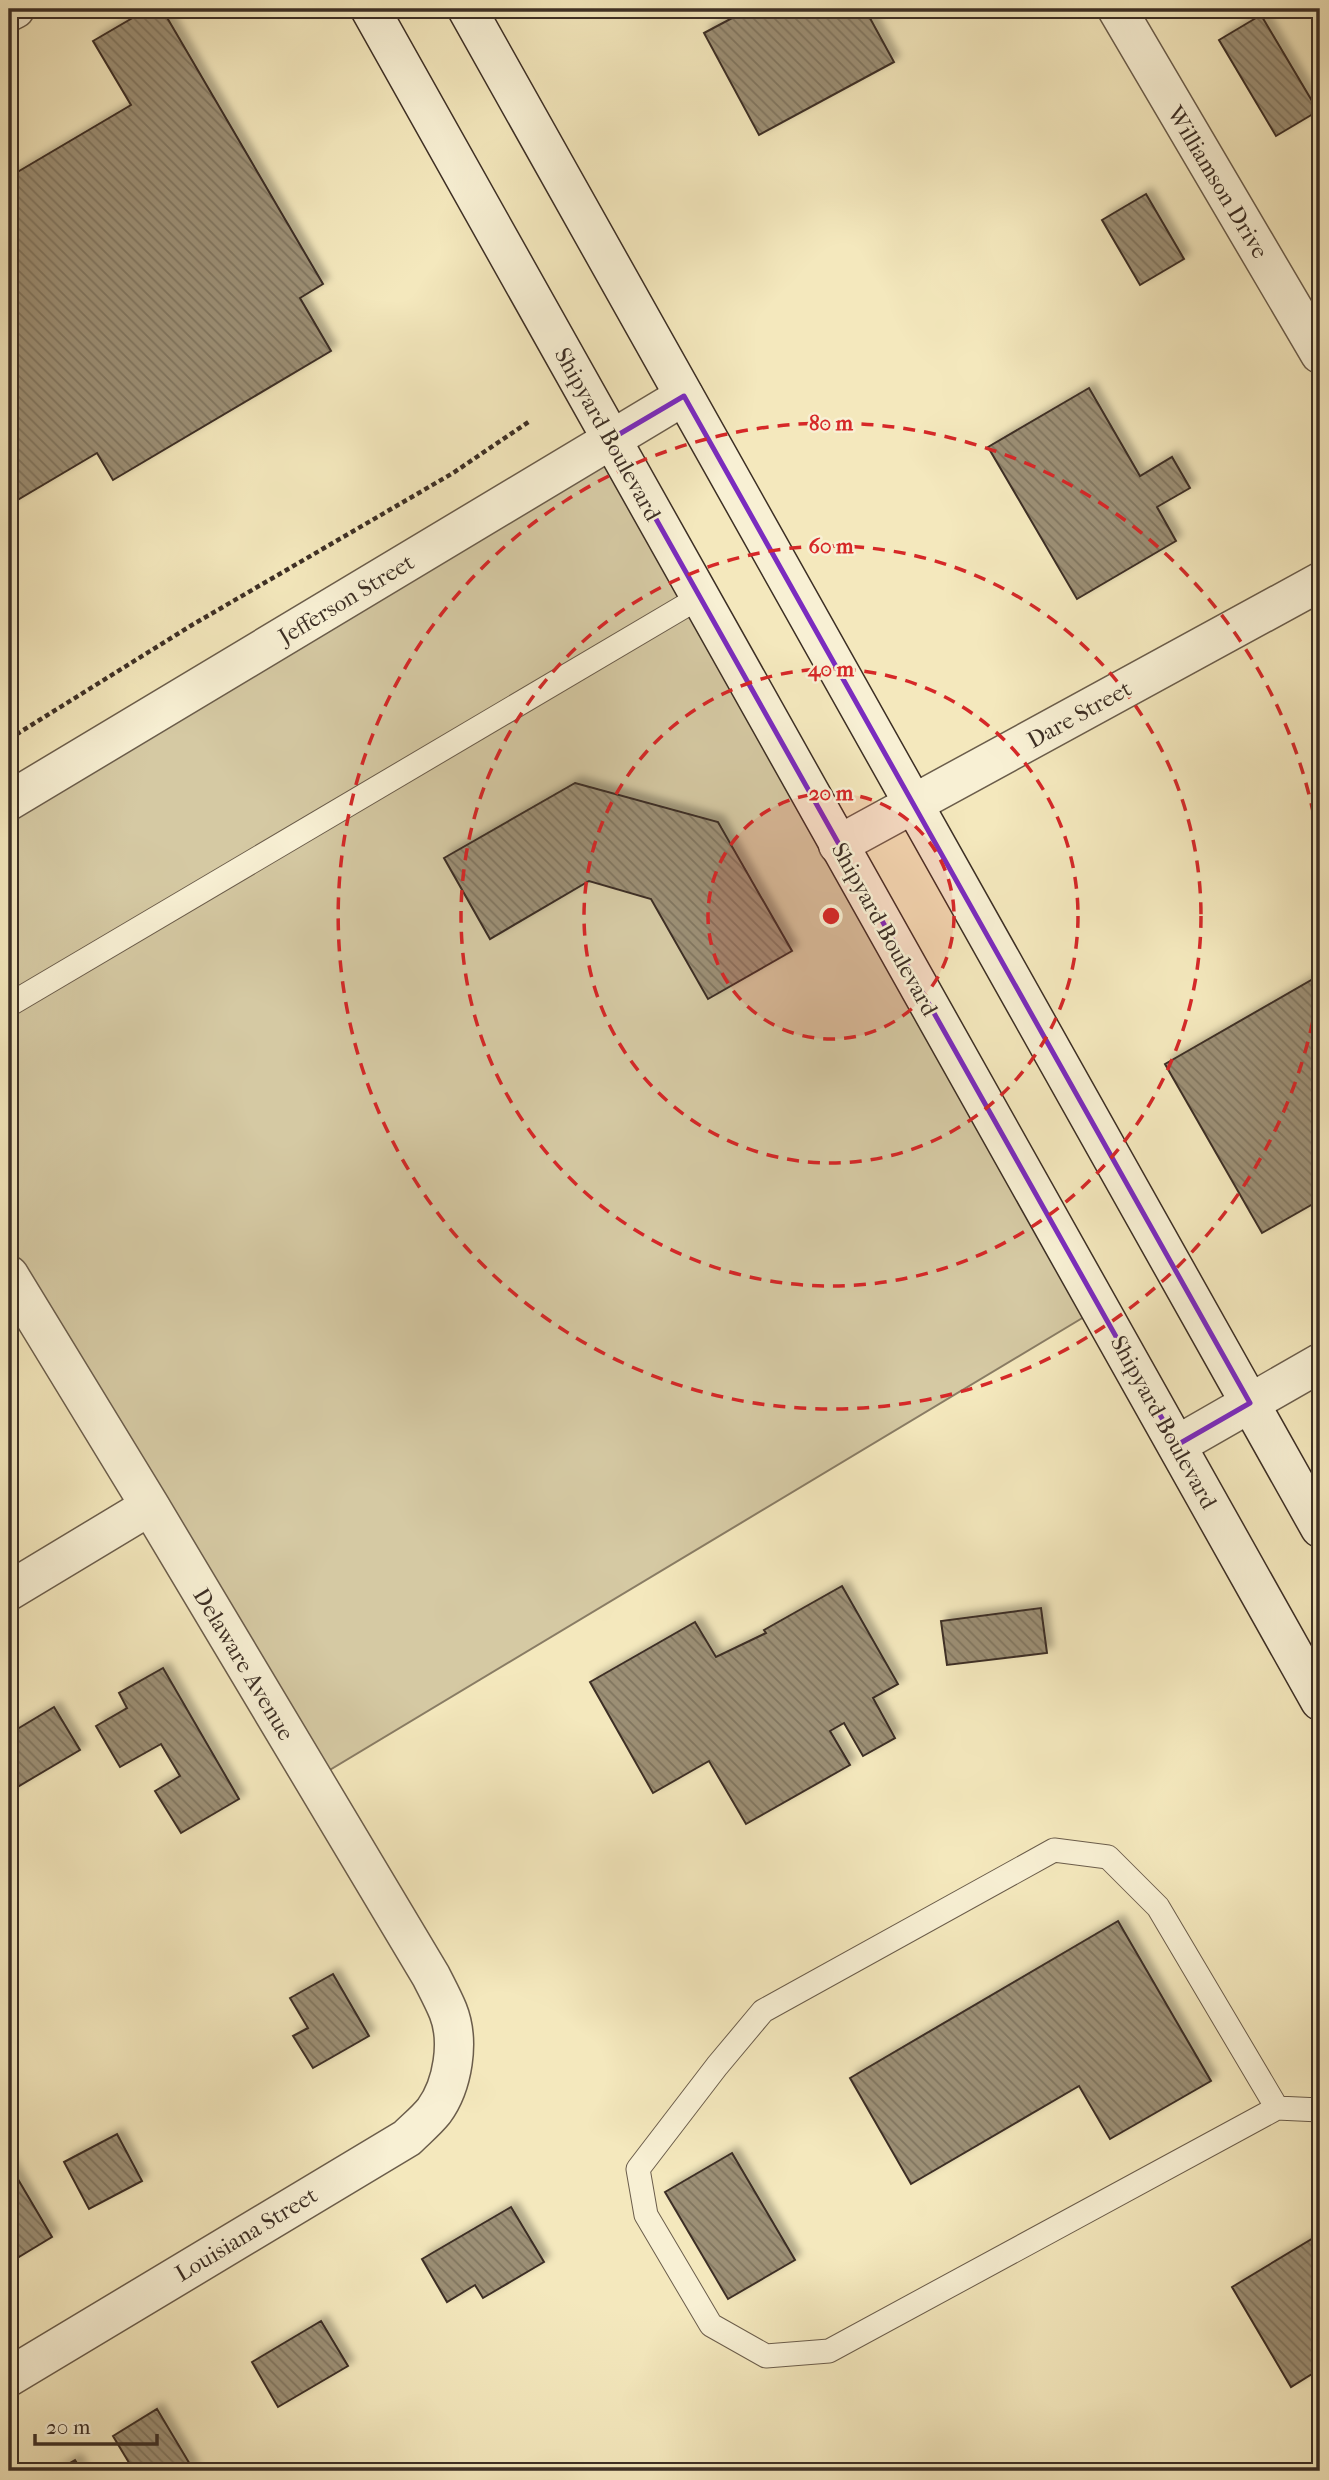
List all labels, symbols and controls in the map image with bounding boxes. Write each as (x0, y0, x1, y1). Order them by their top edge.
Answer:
street label: Williamson Drive (1161, 100, 1274, 263)
street label: Shipyard Boulevard (549, 343, 667, 526)
text: 80 m (809, 411, 854, 435)
text: 60 m (809, 534, 854, 558)
street label: Jefferson Street (272, 548, 419, 651)
text: 40 m (807, 657, 855, 682)
street label: Dare Street (1022, 675, 1136, 754)
text: 20 m (809, 781, 854, 805)
street label: Shipyard Boulevard (826, 838, 944, 1021)
centre of rings (819, 904, 843, 928)
street label: Shipyard Boulevard (1105, 1331, 1223, 1514)
street label: Delaware Avenue (187, 1583, 300, 1745)
street label: Louisiana Street (170, 2181, 322, 2287)
scale bar (35, 2403, 158, 2447)
text: 20 m (46, 2415, 91, 2439)

